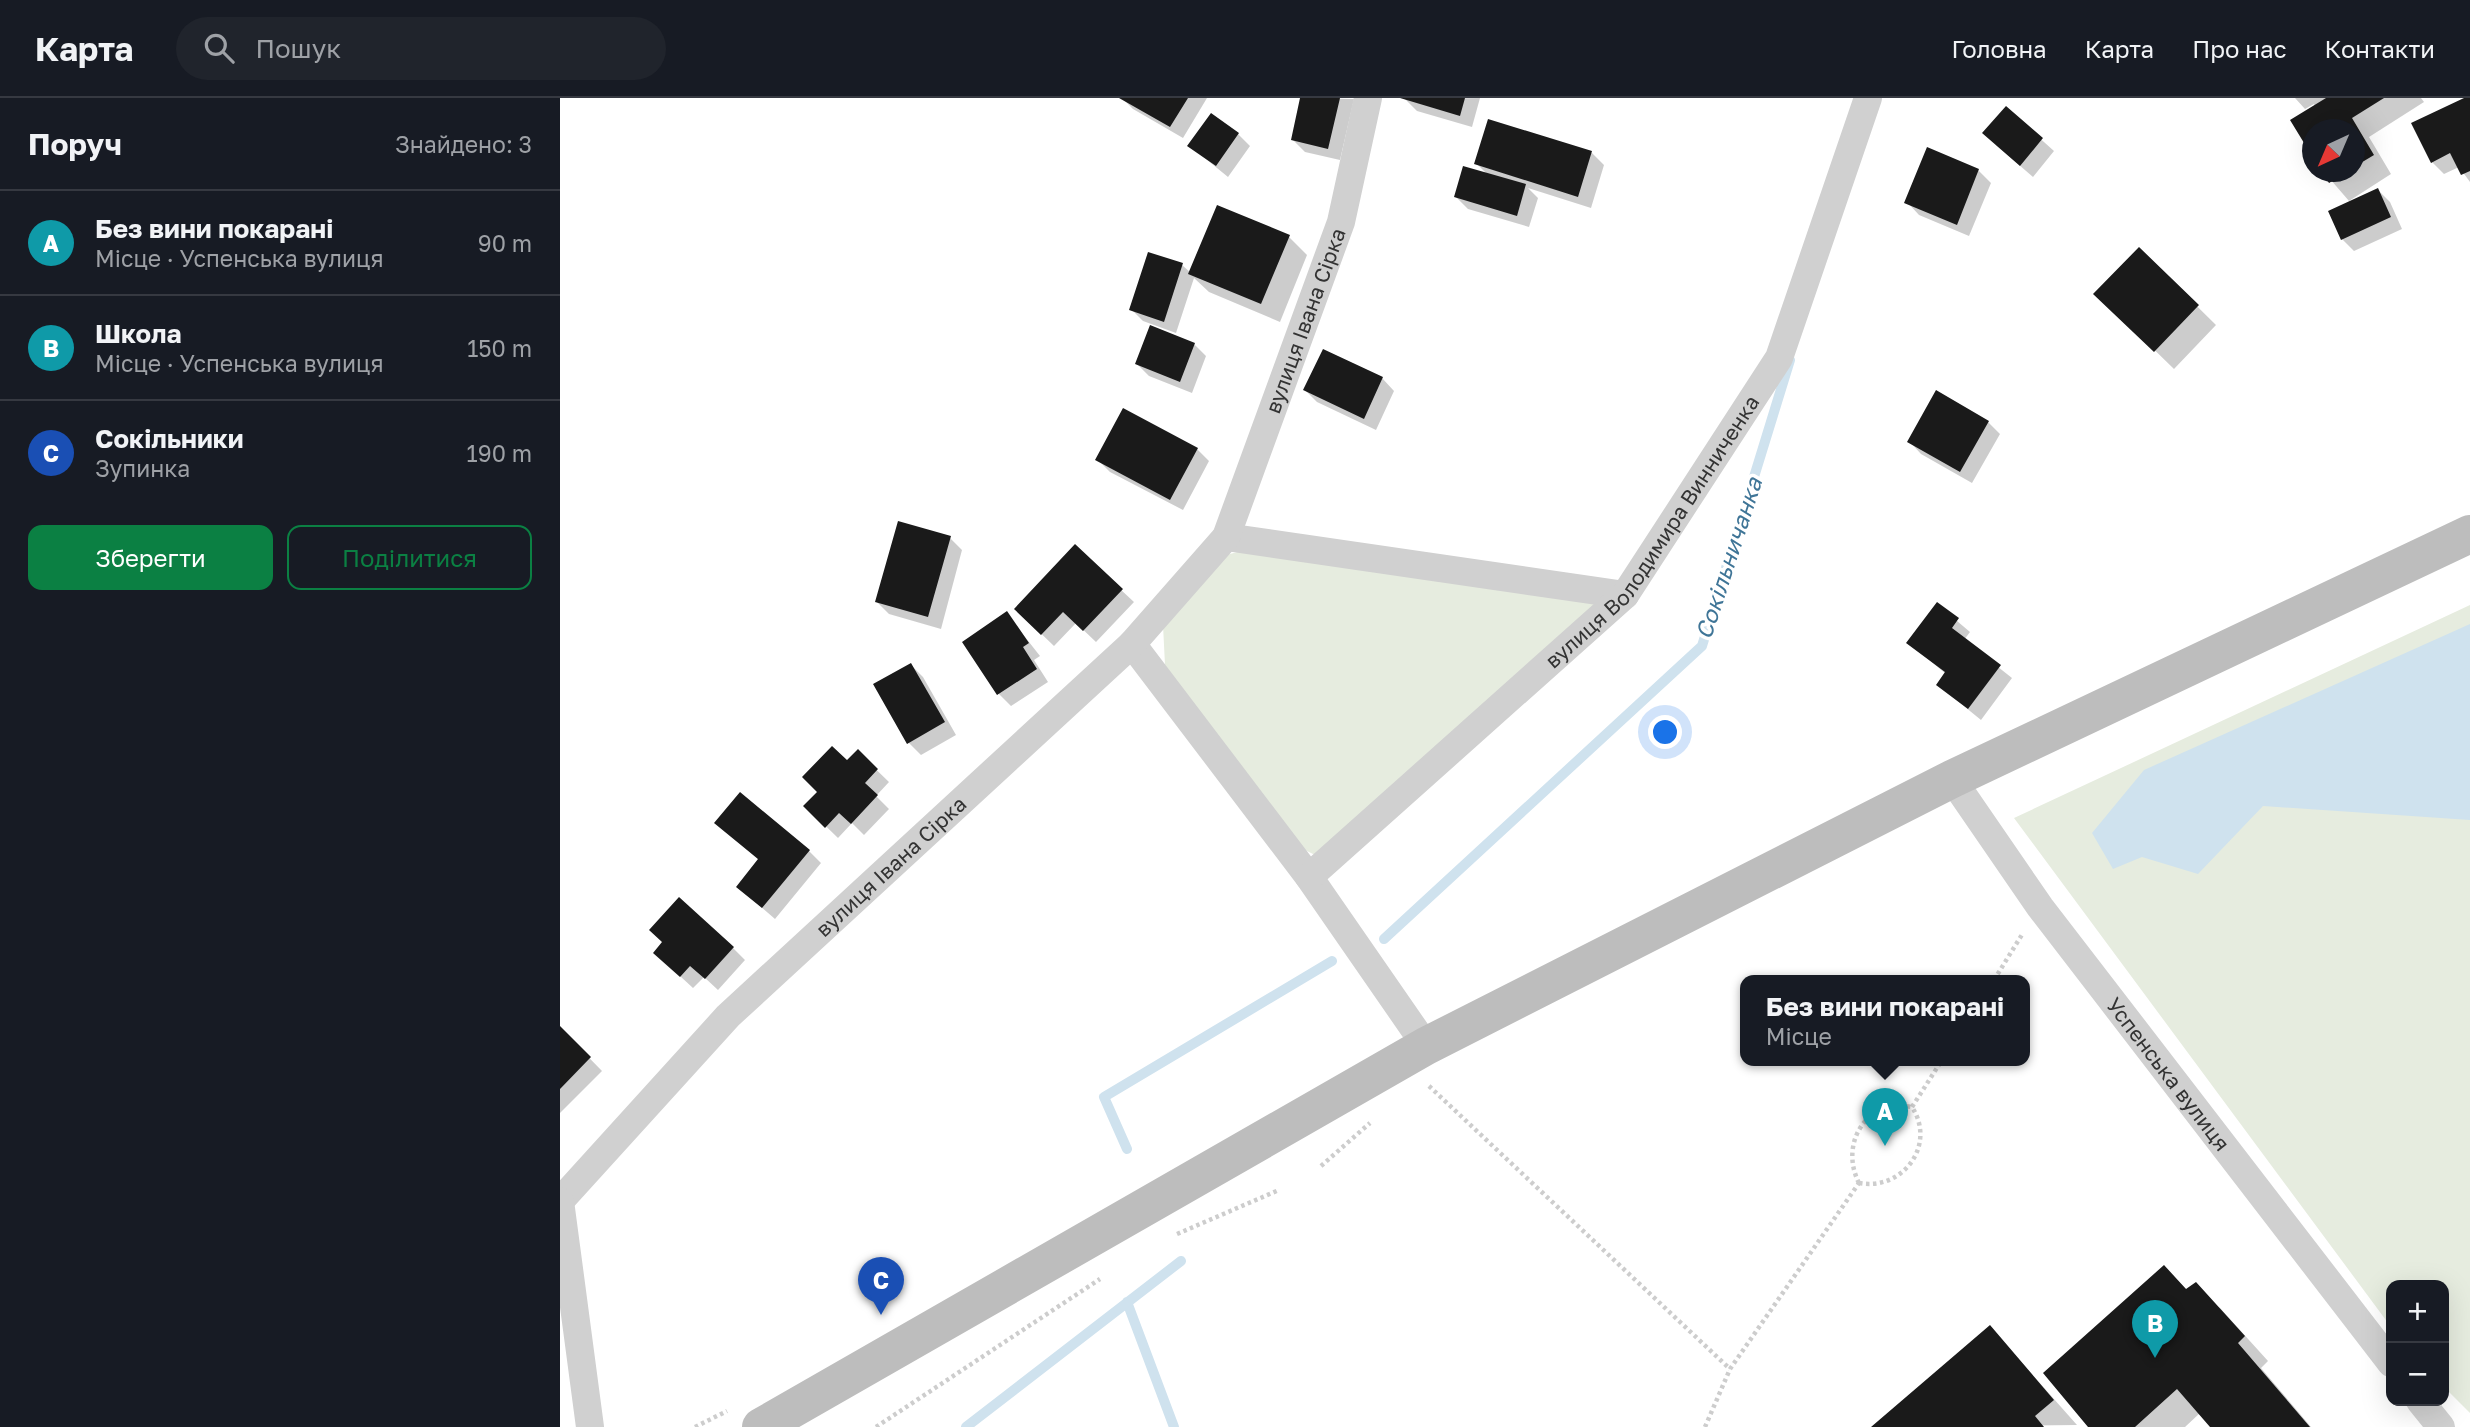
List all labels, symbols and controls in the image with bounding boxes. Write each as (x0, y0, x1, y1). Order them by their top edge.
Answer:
search box (176, 17, 666, 80)
text: Карта (35, 29, 134, 68)
icon: search (200, 29, 238, 67)
text: Пошук (256, 33, 341, 64)
text: Головна (1951, 34, 2047, 63)
text: Карта (2085, 34, 2154, 63)
text: Про нас (2192, 34, 2287, 63)
text: Контакти (2325, 34, 2435, 63)
north arrow (2302, 119, 2365, 182)
text: Поруч (28, 126, 122, 162)
text: Знайдено: 3 (395, 130, 532, 158)
text: Без вини покарані (95, 213, 333, 244)
street label: вулиця Івана Сірка (1259, 224, 1351, 417)
text: A (43, 229, 59, 257)
text: 90 m (478, 229, 532, 257)
text: Місце · Успенська вулиця (95, 244, 384, 272)
text: Школа (95, 318, 181, 349)
text: B (43, 334, 59, 362)
text: 150 m (467, 334, 532, 362)
text: Місце · Успенська вулиця (95, 349, 384, 377)
street label: вулиця Володимира Винниченка (1540, 390, 1764, 673)
text: Сокільники (95, 423, 244, 454)
text: C (43, 439, 59, 467)
text: 190 m (467, 439, 532, 467)
text: Зупинка (95, 454, 190, 482)
water label: Сокільничанка (1689, 473, 1768, 642)
button: Зберегти (28, 525, 273, 590)
button: Поділитися (287, 525, 532, 590)
your location (1648, 715, 1682, 749)
street label: вулиця Івана Сірка (810, 791, 971, 942)
popup (1740, 975, 2030, 1066)
text: Без вини покарані (1766, 991, 2004, 1022)
street label: Успенська вулиця (2101, 992, 2236, 1156)
text: Місце (1766, 1022, 1832, 1050)
pin: A (1862, 1088, 1908, 1146)
pin: C (858, 1257, 904, 1315)
map controls (2386, 1280, 2449, 1406)
button: + (2386, 1280, 2449, 1343)
pin: B (2132, 1300, 2178, 1358)
button: − (2386, 1343, 2449, 1406)

